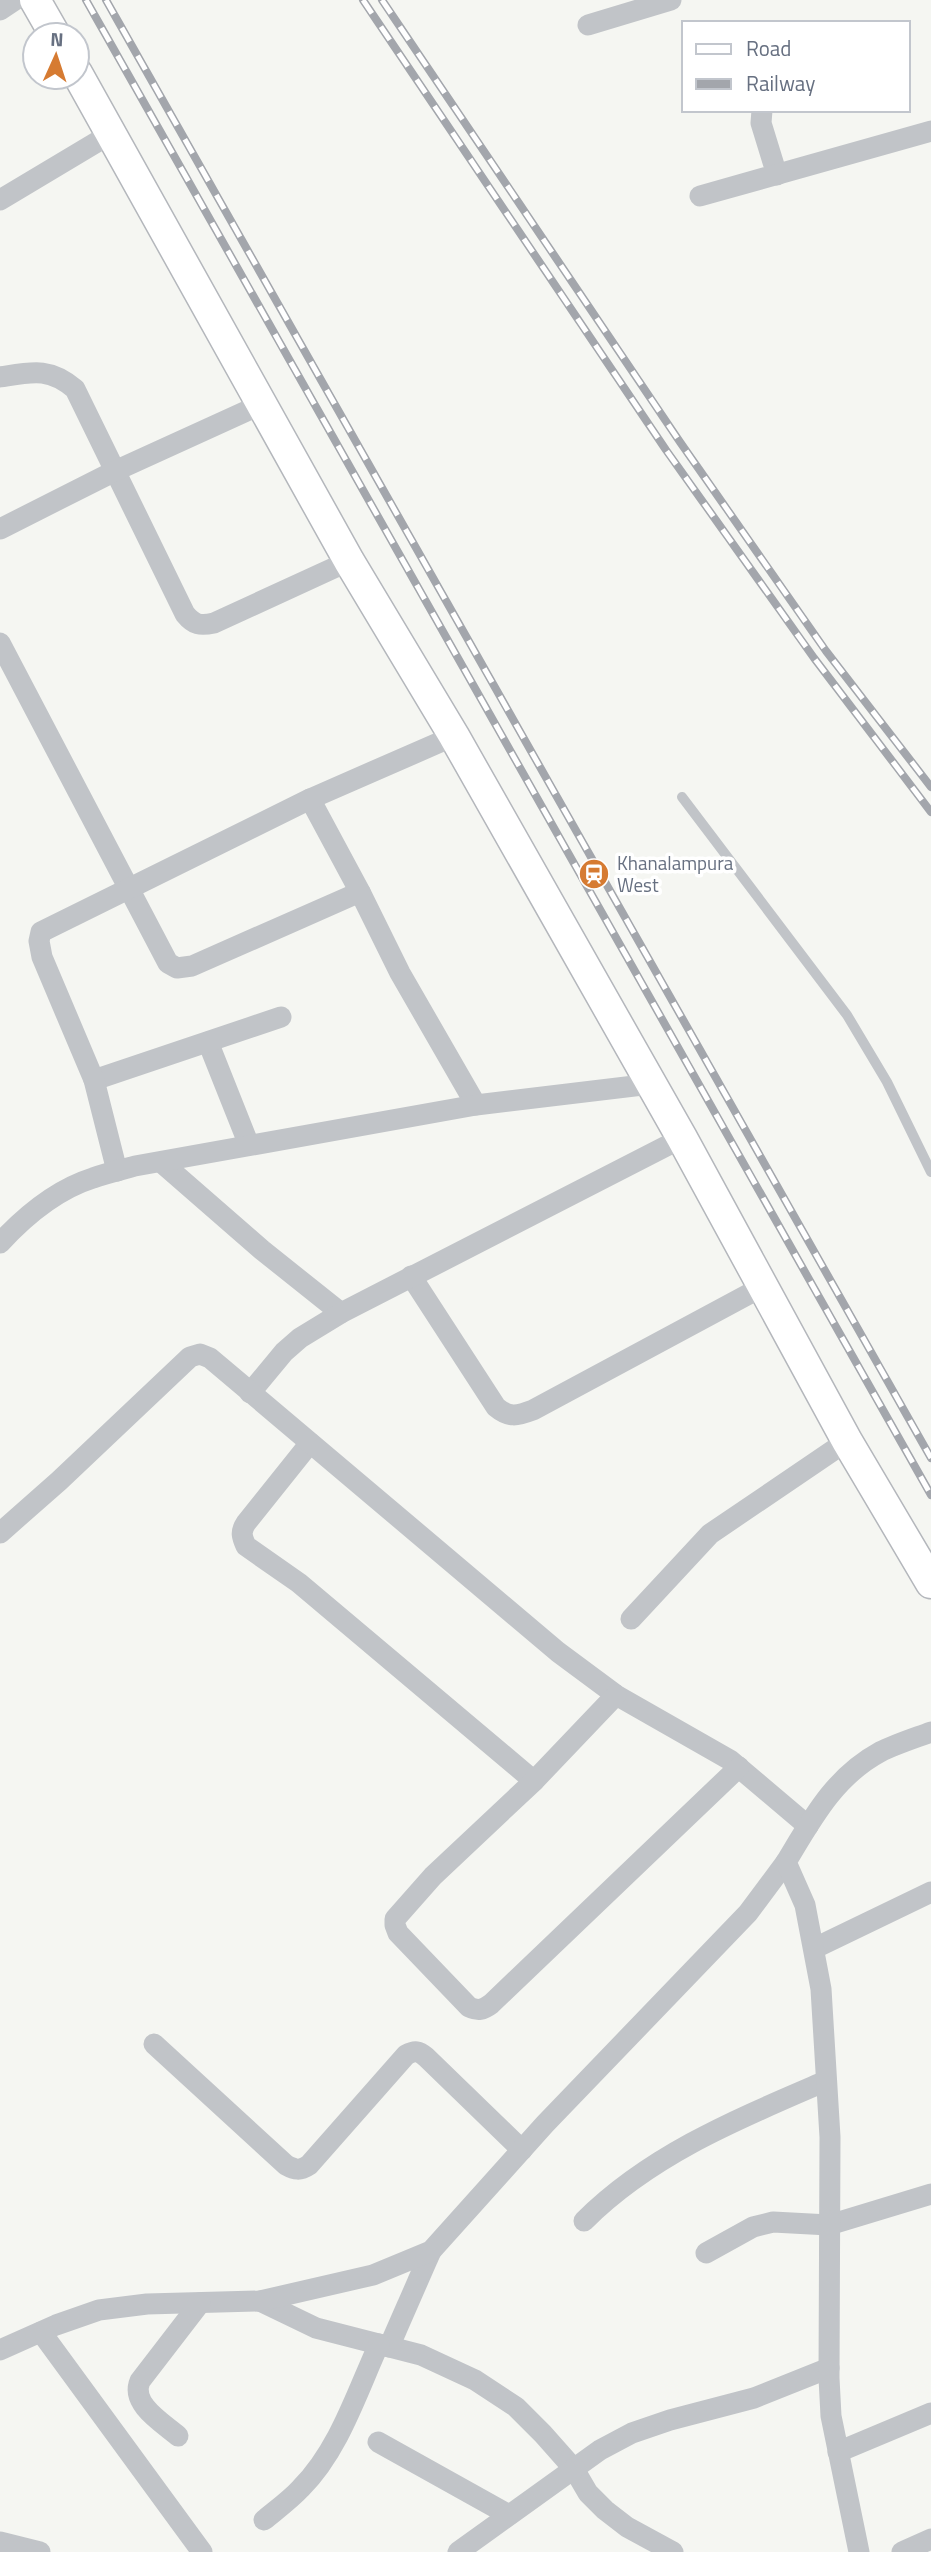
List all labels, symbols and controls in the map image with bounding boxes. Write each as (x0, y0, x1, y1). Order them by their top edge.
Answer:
north arrow (21, 21, 91, 91)
legend (682, 21, 910, 112)
text: N (50, 24, 64, 53)
text: Road (746, 32, 791, 64)
text: Railway (746, 67, 815, 99)
place label: Khanalampura West (617, 848, 734, 899)
station icon: Khanalampura West (577, 857, 611, 891)

